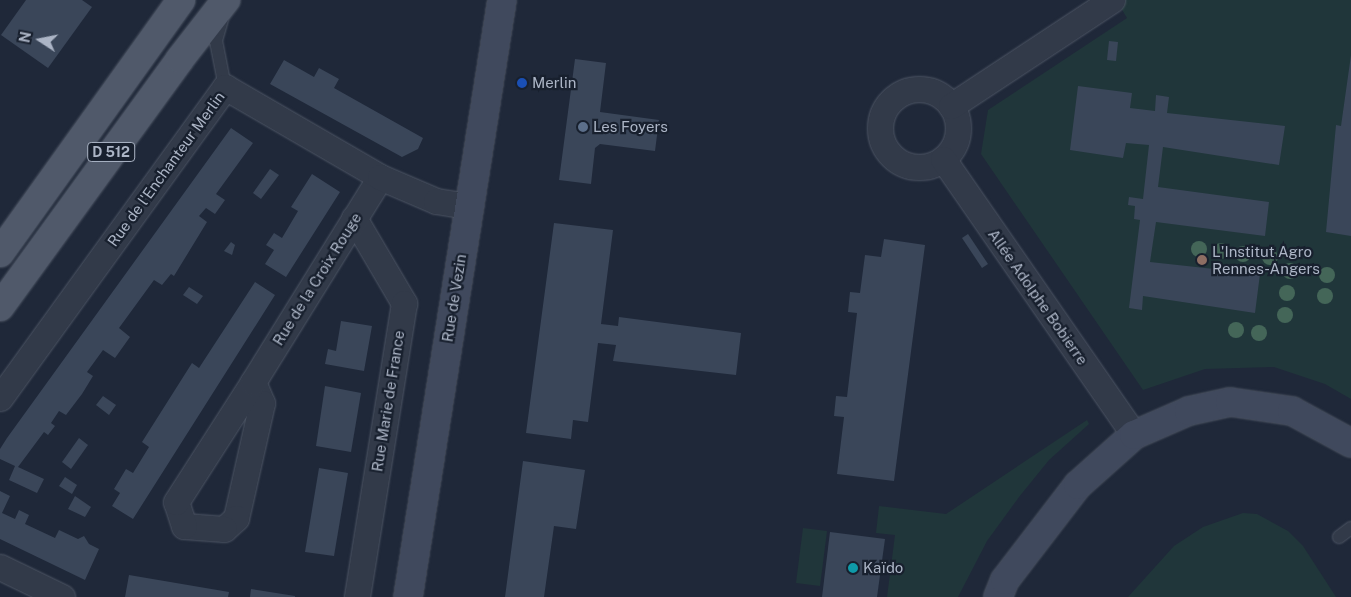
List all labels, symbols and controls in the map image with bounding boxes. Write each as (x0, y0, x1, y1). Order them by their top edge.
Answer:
north arrow (15, 15, 65, 65)
text: N (16, 30, 34, 44)
place label: Merlin (532, 74, 576, 92)
marker: Merlin (516, 77, 528, 89)
street label: Rue de l'Enchanteur Merlin (104, 88, 228, 250)
place label: Les Foyers (593, 118, 668, 136)
marker: Les Foyers (577, 121, 589, 133)
road number: D 512 (86, 140, 136, 163)
street label: Rue de la Croix Rouge (269, 209, 365, 349)
street label: Allée Adolphe Bobierre (984, 226, 1092, 368)
place label: L'Institut Agro Rennes-Angers (1212, 242, 1320, 277)
street label: Rue de Vezin (438, 252, 470, 344)
marker: L'Institut Agro Rennes-Angers (1196, 254, 1208, 266)
street label: Rue Marie de France (368, 329, 408, 473)
place label: Kaïdo (863, 559, 903, 577)
marker: Kaïdo (847, 562, 859, 574)

